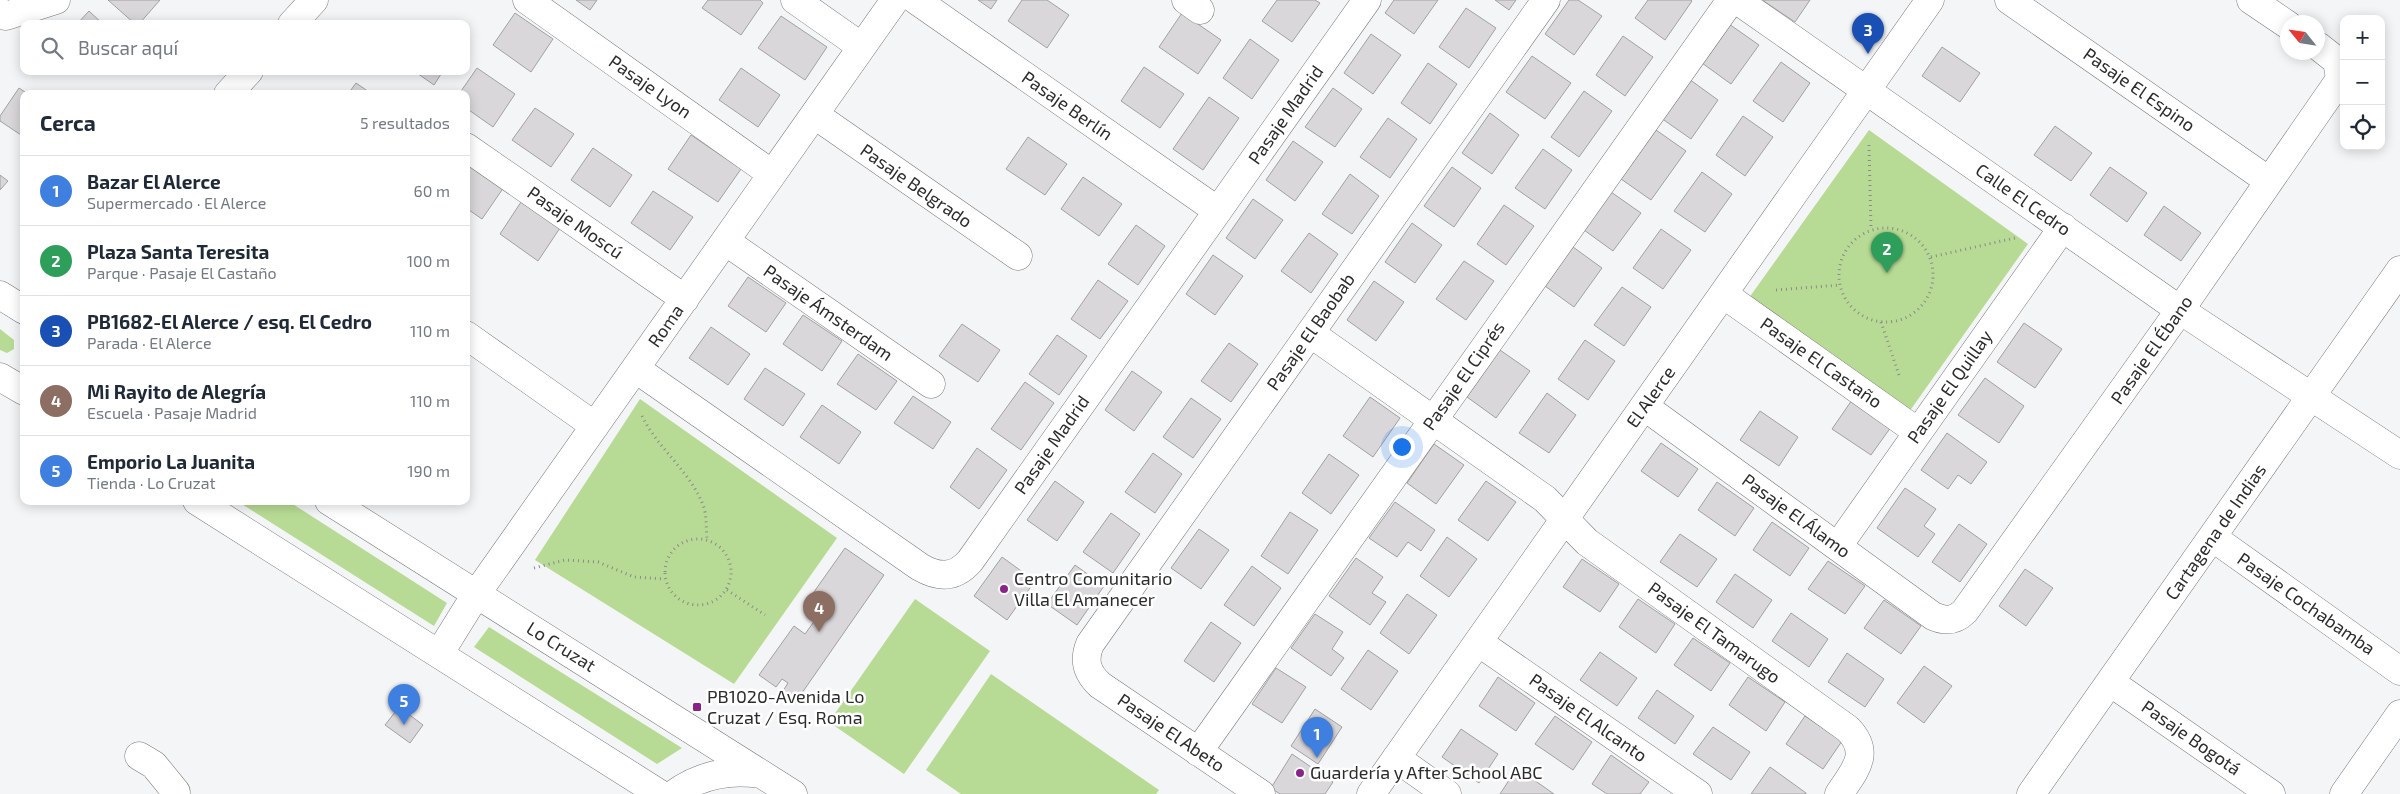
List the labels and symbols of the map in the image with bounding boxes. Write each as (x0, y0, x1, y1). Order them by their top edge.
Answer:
pin: 3 (1852, 13, 1884, 54)
north arrow (2280, 15, 2325, 60)
street label: Pasaje El Espino (2079, 42, 2200, 136)
street label: Pasaje Lyon (605, 50, 696, 123)
street label: Pasaje Madrid (1243, 61, 1327, 168)
street label: Pasaje Berlín (1018, 66, 1117, 145)
street label: Pasaje Belgrado (856, 138, 977, 232)
street label: Calle El Cedro (1972, 158, 2075, 240)
street label: Pasaje Moscú (523, 181, 628, 263)
pin: 2 (1871, 232, 1903, 273)
street label: Pasaje Ámsterdam (760, 259, 897, 365)
street label: Pasaje El Baobab (1262, 268, 1359, 394)
street label: Pasaje El Ébano (2106, 291, 2197, 408)
street label: Roma (643, 300, 688, 351)
street label: Pasaje El Castaño (1757, 312, 1887, 412)
street label: Pasaje El Ciprés (1418, 317, 1509, 434)
street label: Pasaje El Quillay (1902, 325, 1997, 447)
street label: El Alerce (1621, 361, 1679, 431)
street label: Pasaje Madrid (1009, 391, 1093, 498)
your location (1389, 434, 1415, 460)
street label: Cartagena de Indias (2160, 459, 2270, 604)
street label: Pasaje El Álamo (1738, 468, 1855, 562)
street label: Pasaje Cochabamba (2233, 547, 2380, 659)
place label: Centro Comunitario Villa El Amanecer (1014, 567, 1173, 610)
street label: Pasaje El Tamarugo (1644, 577, 1785, 688)
marker: Centro Comunitario Villa El Amanecer (998, 583, 1010, 595)
pin: 4 (803, 591, 835, 632)
street label: Lo Cruzat (523, 616, 600, 676)
street label: Pasaje El Alcanto (1525, 668, 1652, 766)
pin: 5 (388, 684, 420, 725)
place label: PB1020-Avenida Lo Cruzat / Esq. Roma (707, 685, 864, 728)
street label: Pasaje El Abeto (1114, 688, 1229, 776)
street label: Pasaje Bogotá (2138, 695, 2245, 779)
marker: PB1020-Avenida Lo Cruzat / Esq. Roma (691, 701, 703, 713)
pin: 1 (1301, 717, 1333, 758)
place label: Guardería y After School ABC (1310, 761, 1543, 783)
marker: Guardería y After School ABC (1294, 767, 1306, 779)

